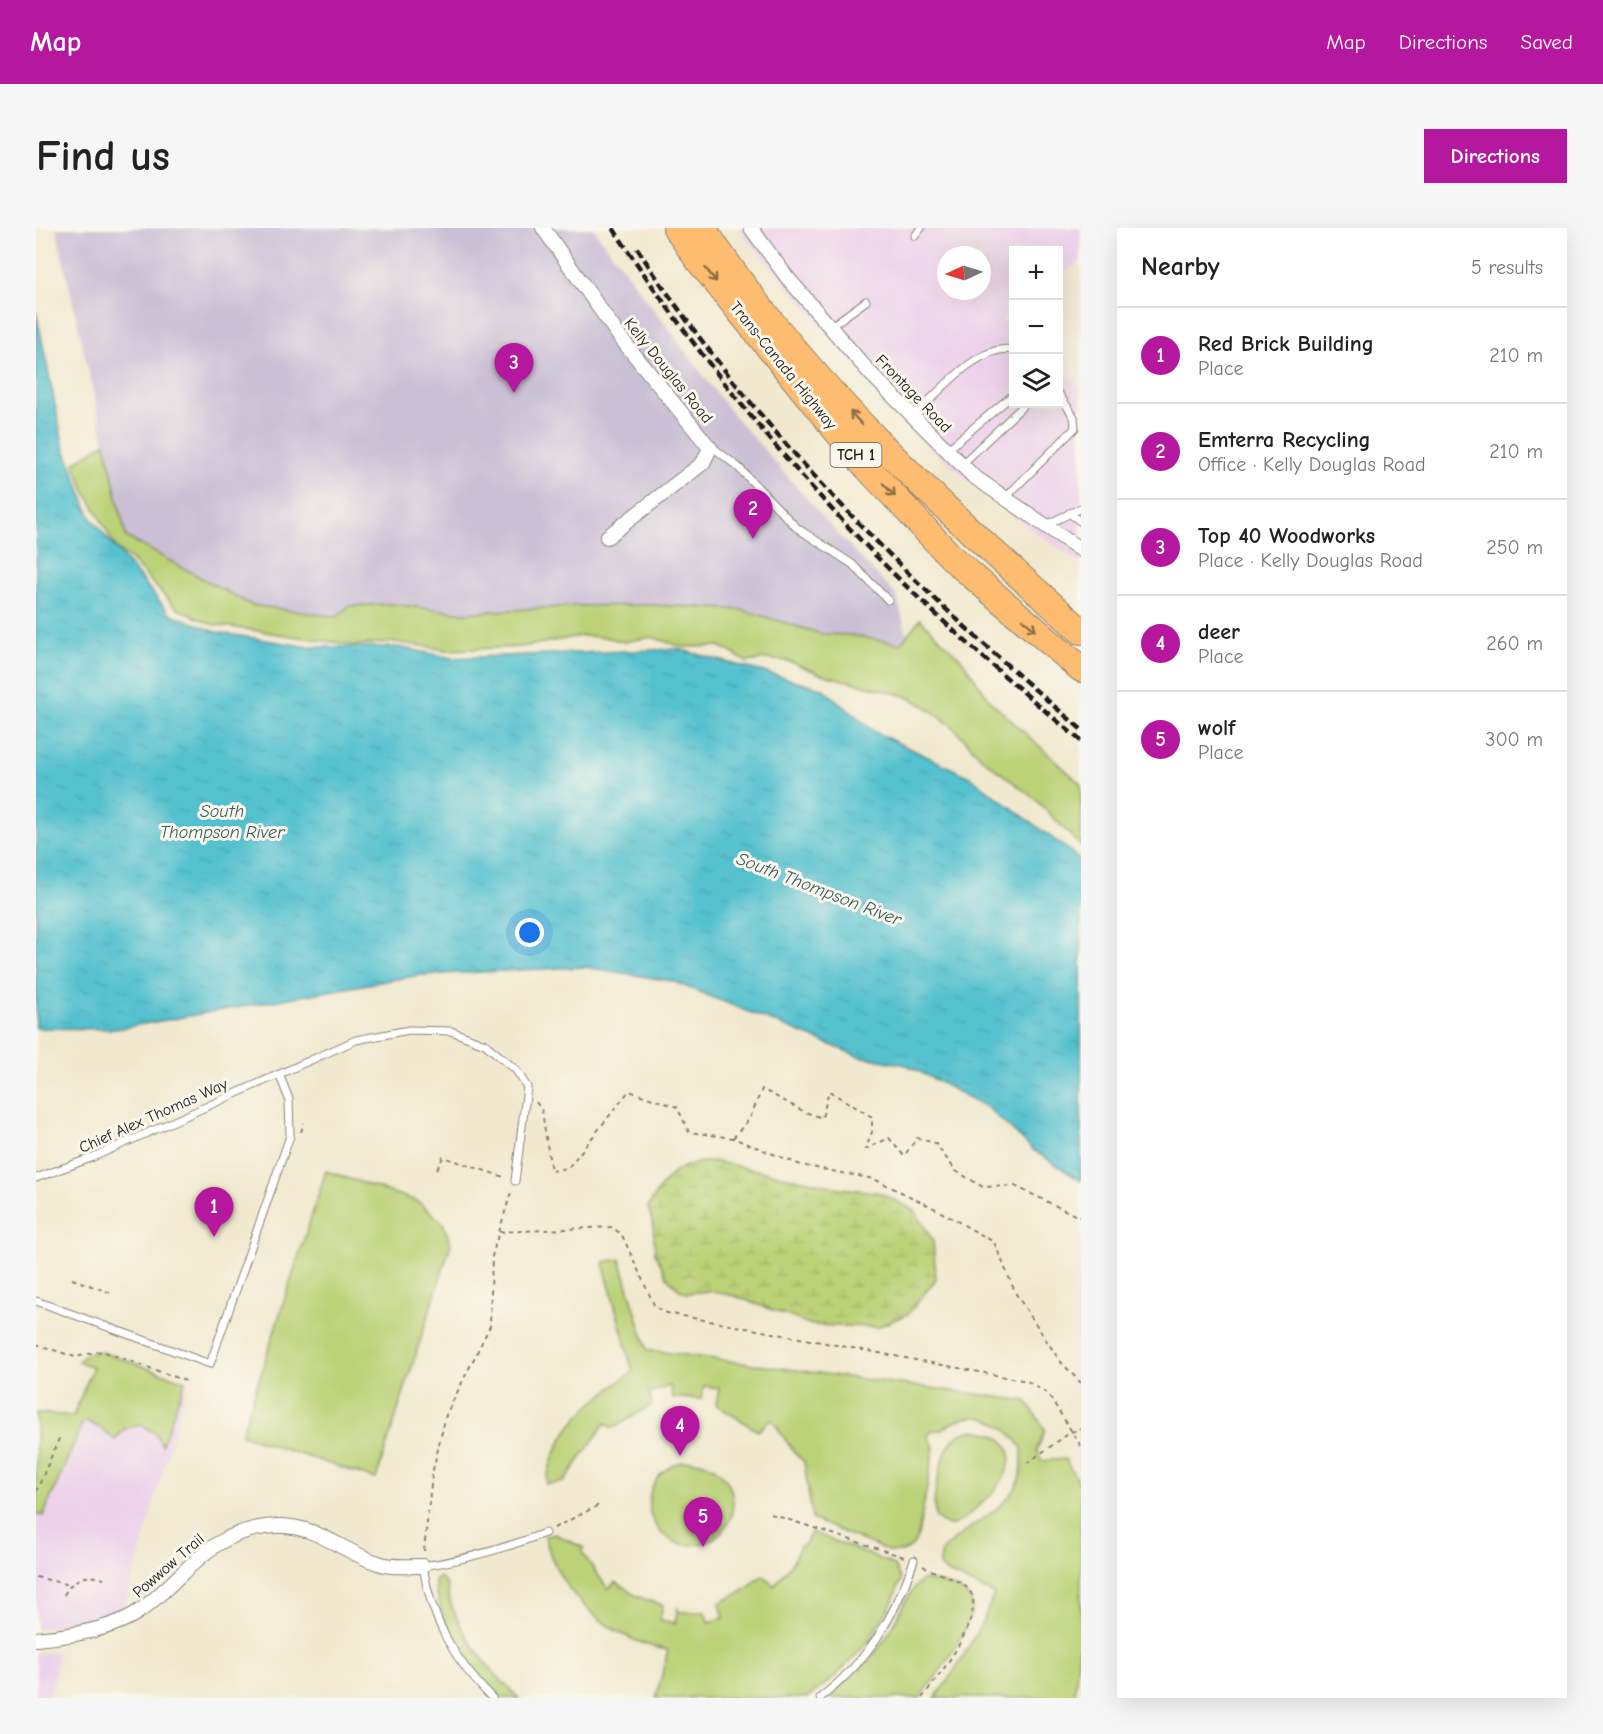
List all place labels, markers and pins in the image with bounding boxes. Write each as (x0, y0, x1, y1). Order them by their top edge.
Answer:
pin: 3 (494, 344, 534, 393)
pin: 2 (734, 490, 772, 539)
pin: 1 (194, 1188, 234, 1237)
pin: 4 (660, 1406, 700, 1456)
pin: 5 (684, 1498, 722, 1547)

